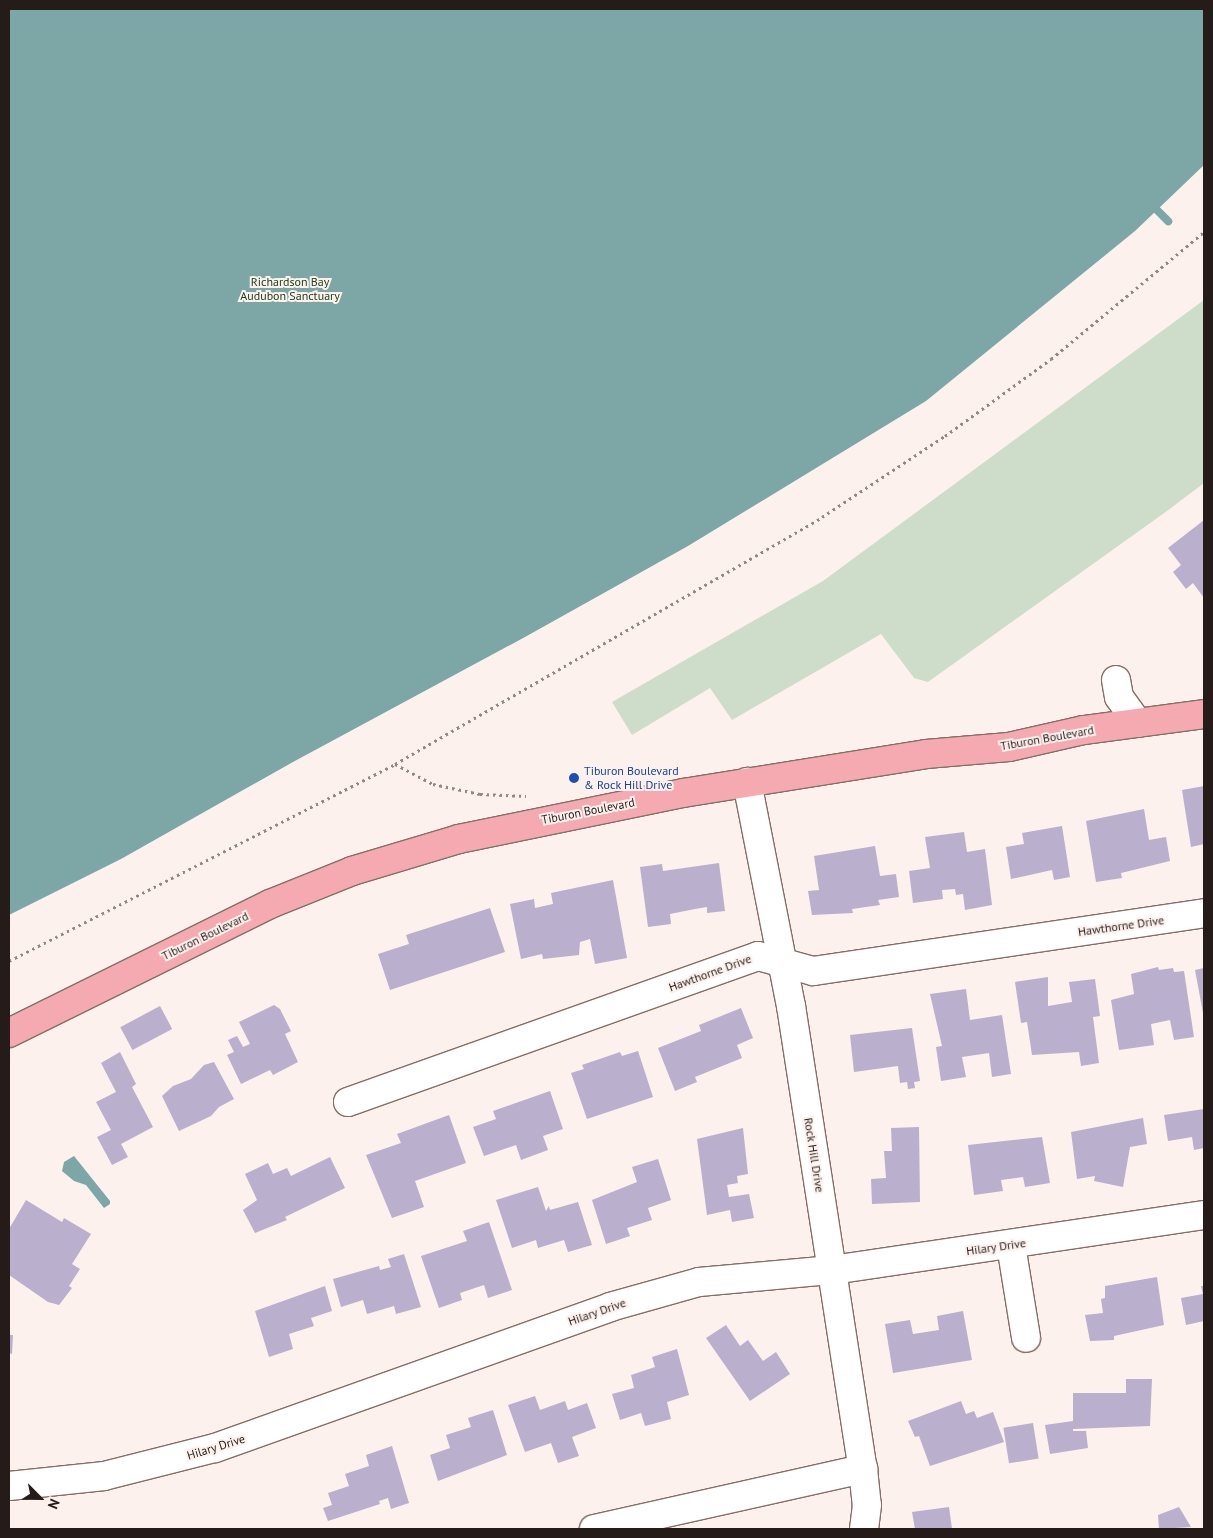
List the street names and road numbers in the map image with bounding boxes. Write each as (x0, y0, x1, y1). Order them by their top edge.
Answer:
street label: Tiburon Boulevard (999, 723, 1095, 753)
street label: Tiburon Boulevard (540, 795, 636, 827)
street label: Tiburon Boulevard (159, 909, 251, 963)
street label: Hawthorne Drive (1077, 913, 1165, 939)
street label: Hawthorne Drive (667, 951, 753, 995)
street label: Rock Hill Drive (801, 1116, 827, 1194)
street label: Hilary Drive (965, 1236, 1027, 1258)
street label: Hilary Drive (566, 1295, 628, 1329)
street label: Hilary Drive (185, 1431, 247, 1463)

